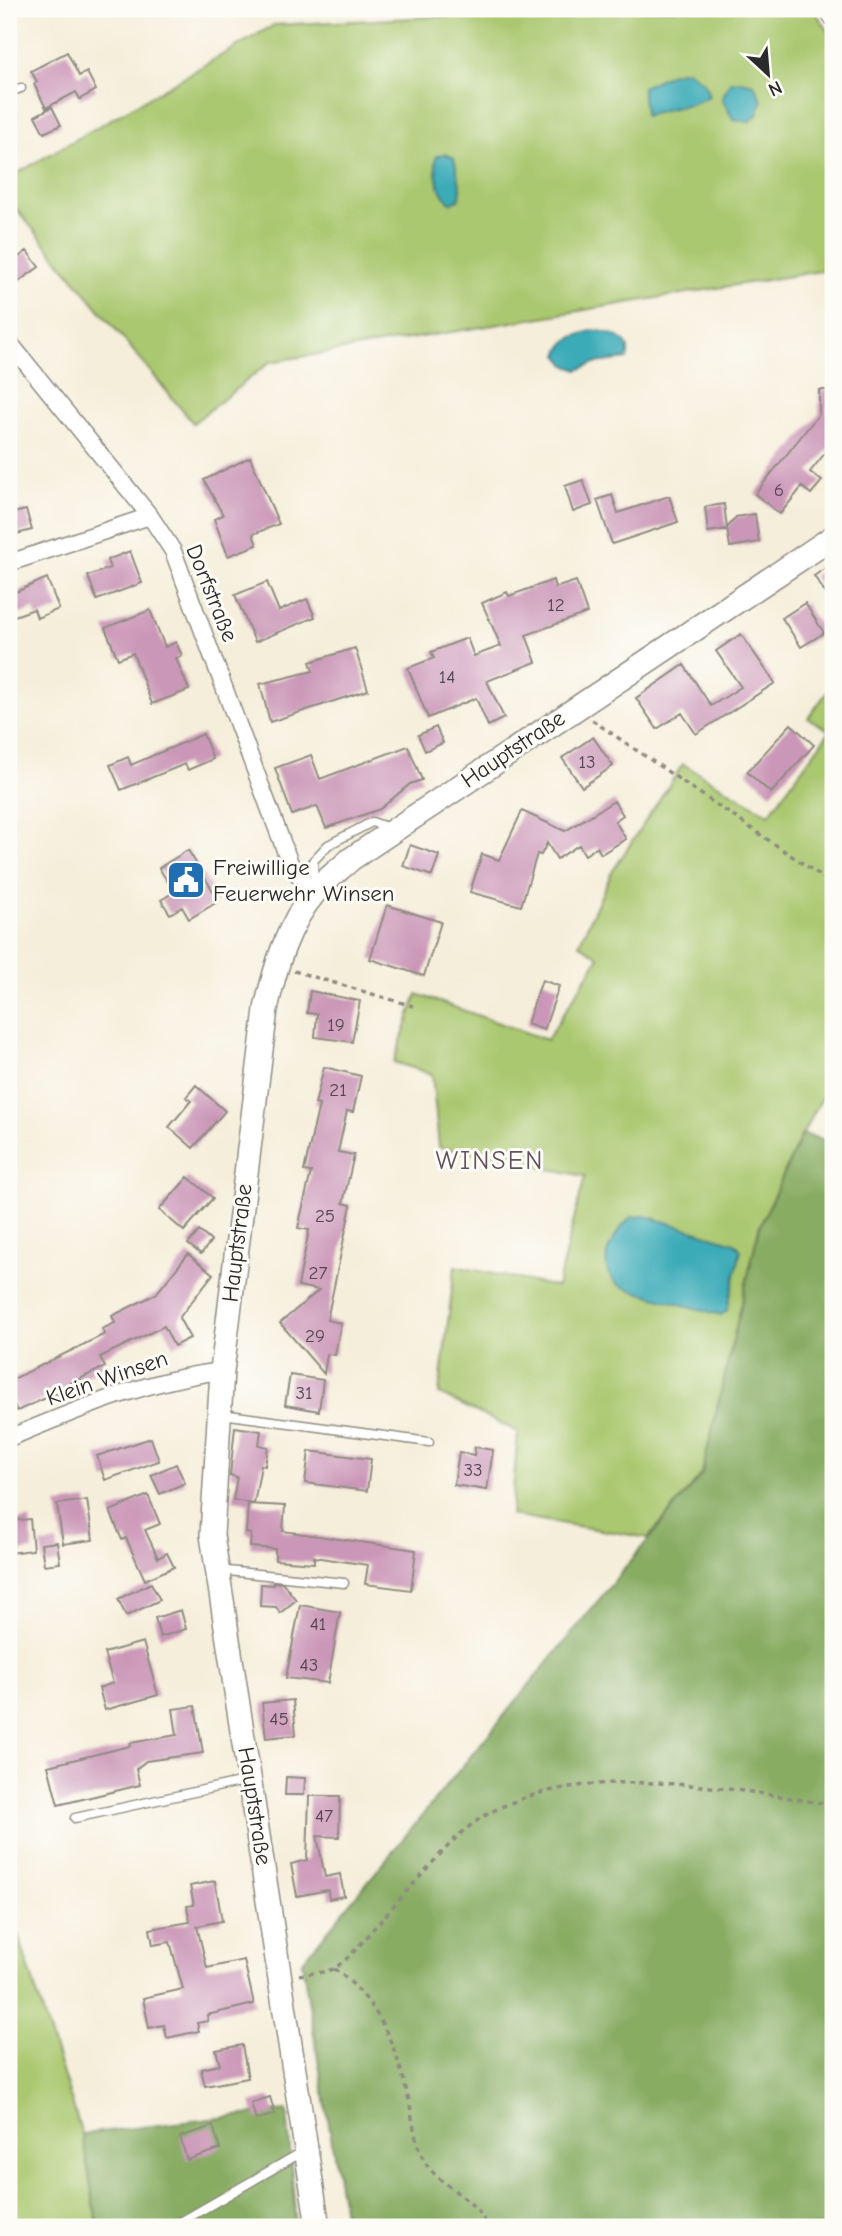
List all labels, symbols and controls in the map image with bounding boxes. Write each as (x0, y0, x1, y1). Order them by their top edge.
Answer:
north arrow (734, 38, 804, 108)
text: N (765, 76, 785, 101)
house number: 6 (774, 479, 784, 501)
street label: Dorfstraße (180, 540, 244, 646)
house number: 12 (547, 594, 565, 616)
house number: 14 (439, 666, 455, 688)
street label: Hauptstraße (456, 704, 570, 794)
house number: 13 (578, 751, 596, 773)
place label: Freiwillige Feuerwehr Winsen (213, 854, 395, 907)
public building icon: Freiwillige Feuerwehr Winsen (165, 859, 207, 901)
house number: 19 (327, 1014, 345, 1036)
house number: 21 (329, 1079, 347, 1101)
district label: WINSEN (436, 1146, 544, 1176)
street label: Hauptstraße (216, 1182, 258, 1304)
house number: 25 (315, 1205, 335, 1227)
house number: 27 (309, 1262, 327, 1284)
house number: 29 (305, 1325, 325, 1347)
street label: Klein Winsen (43, 1345, 171, 1411)
house number: 31 (295, 1382, 313, 1404)
house number: 33 (463, 1459, 483, 1481)
house number: 41 (310, 1613, 326, 1635)
house number: 43 (300, 1654, 318, 1676)
house number: 45 (269, 1708, 289, 1730)
street label: Hauptstraße (232, 1745, 278, 1867)
house number: 47 (315, 1805, 333, 1827)

